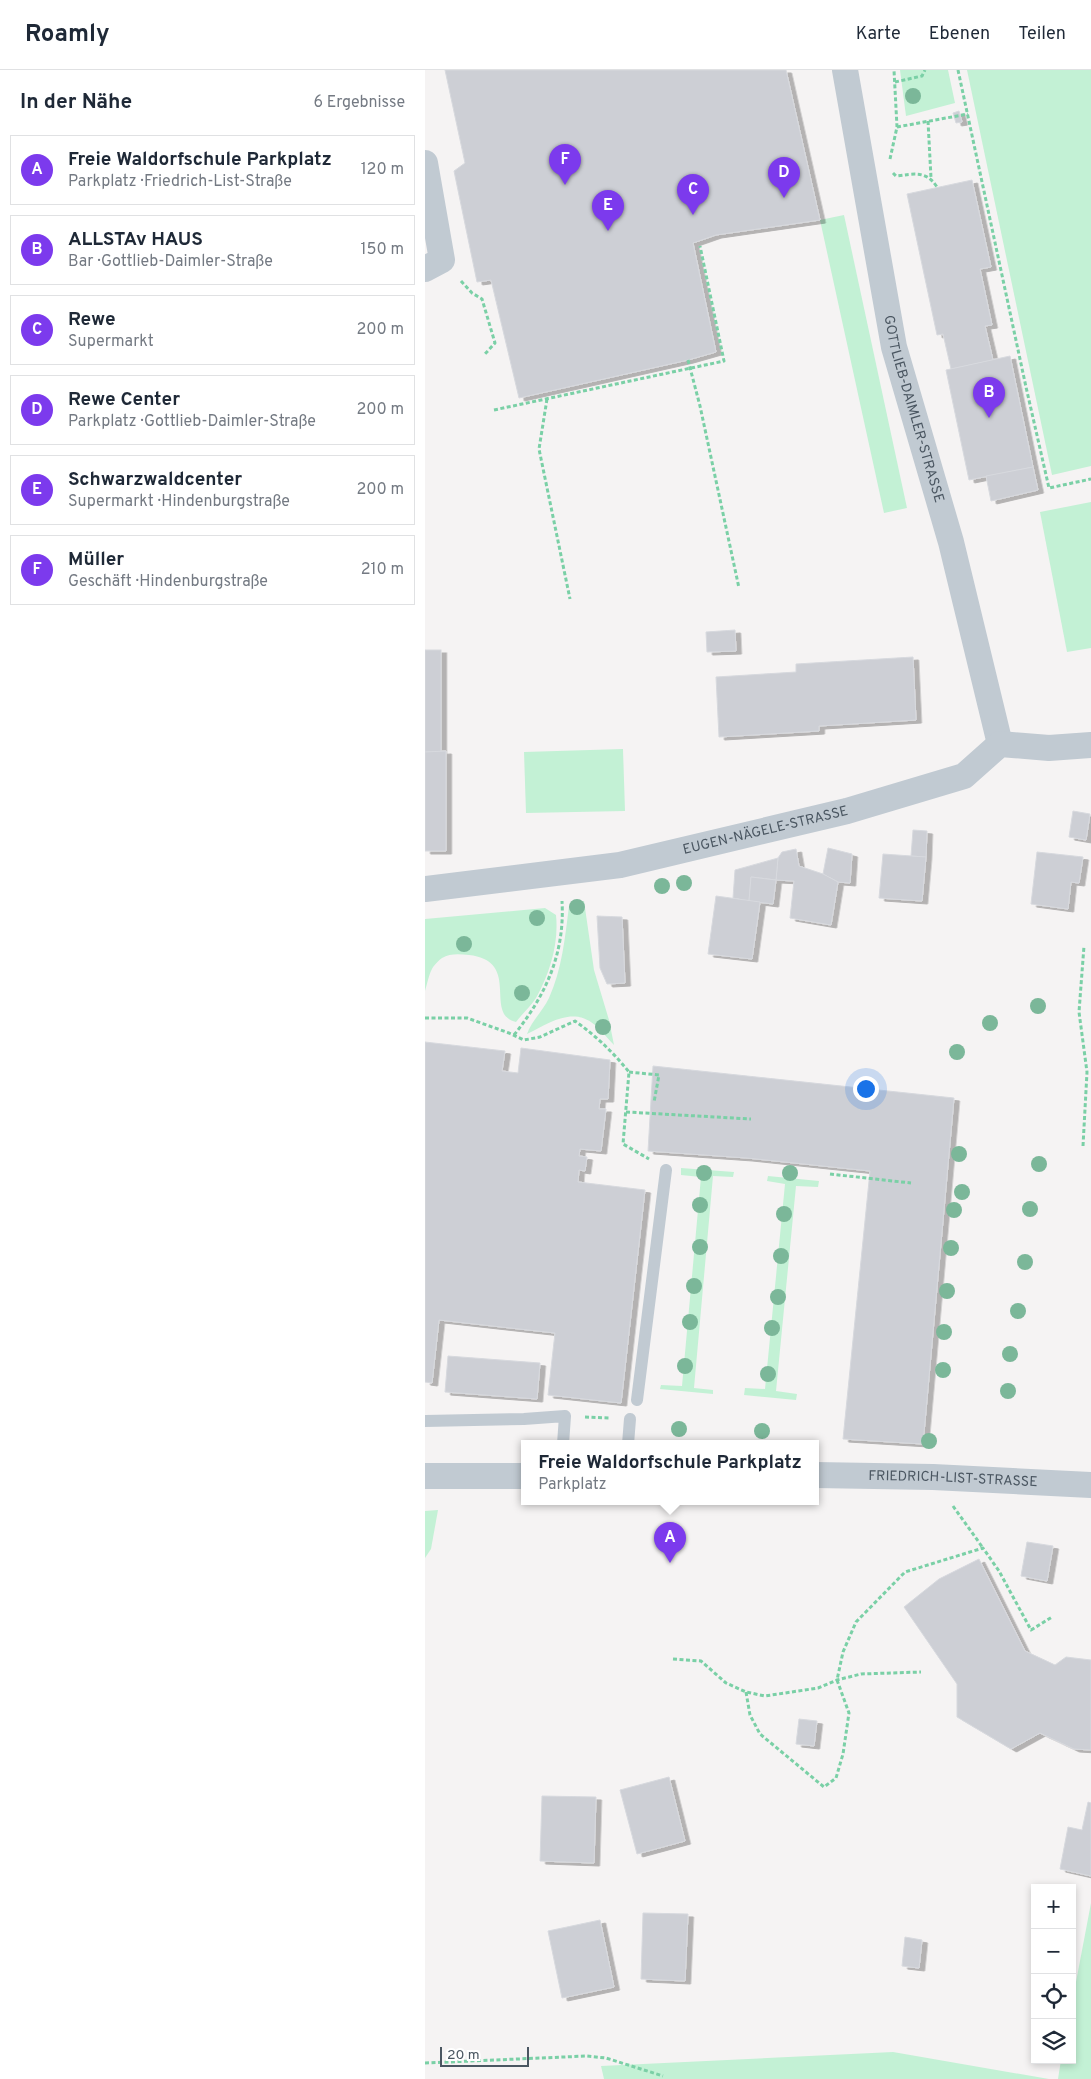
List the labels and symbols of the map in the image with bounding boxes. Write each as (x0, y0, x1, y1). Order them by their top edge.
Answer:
pin: F (549, 144, 581, 185)
pin: D (768, 157, 800, 198)
pin: C (677, 174, 709, 215)
pin: E (592, 190, 624, 231)
street label: GOTTLIEB-DAIMLER-STRASSE (880, 314, 947, 504)
pin: B (973, 377, 1005, 418)
street label: EUGEN-NÄGELE-STRASSE (681, 803, 850, 858)
your location (853, 1076, 879, 1102)
street label: FRIEDRICH-LIST-STRASSE (868, 1467, 1038, 1491)
pin: A (654, 1522, 686, 1563)
scale bar (440, 2044, 529, 2067)

